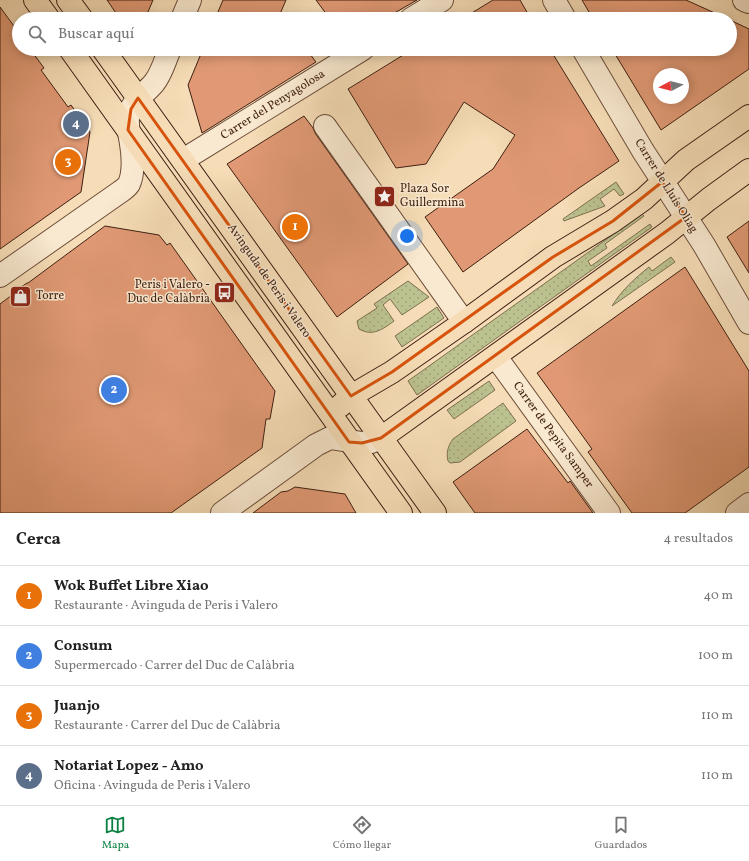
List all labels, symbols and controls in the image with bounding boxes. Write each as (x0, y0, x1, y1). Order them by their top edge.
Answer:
search box (12, 12, 737, 56)
icon: search (26, 23, 48, 45)
text: Buscar aquí (58, 24, 134, 45)
street label: Carrer del Penyagolosa (218, 66, 328, 144)
north arrow (653, 68, 689, 104)
pin: 4 (63, 109, 89, 139)
street label: Carrer de Lluís Oliag (631, 136, 701, 236)
pin: 3 (55, 147, 81, 177)
place label: Plaza Sor Guillermina (400, 181, 464, 211)
place icon: Plaza Sor Guillermina (372, 183, 398, 209)
pin: 1 (282, 212, 308, 242)
street label: Avinguda de Peris i Valero (223, 221, 315, 341)
your location (397, 226, 417, 246)
place label: Peris i Valero - Duc de Calàbria (127, 277, 210, 307)
bus stop icon: Peris i Valero - Duc de Calàbria (212, 279, 238, 305)
shop icon: Torre (8, 283, 34, 309)
place label: Torre (36, 288, 65, 304)
pin: 2 (101, 375, 127, 405)
street label: Carrer de Pepita Samper (509, 378, 597, 492)
text: Cerca (16, 528, 61, 551)
text: 4 resultados (663, 530, 733, 548)
text: Wok Buffet Libre Xiao (54, 576, 209, 597)
text: 1 (26, 587, 32, 605)
text: 40 m (704, 587, 733, 605)
text: Restaurante · Avinguda de Peris i Valero (54, 597, 278, 615)
text: Consum (54, 636, 113, 657)
text: 2 (26, 647, 32, 665)
text: 100 m (698, 647, 733, 665)
text: Supermercado · Carrer del Duc de Calàbria (54, 657, 295, 675)
text: Juanjo (54, 696, 100, 717)
text: 3 (26, 707, 32, 725)
text: 110 m (701, 707, 733, 725)
text: Restaurante · Carrer del Duc de Calàbria (54, 717, 280, 735)
text: Notariat Lopez - Amo (54, 756, 204, 777)
text: 4 (25, 767, 33, 785)
text: 110 m (701, 767, 733, 785)
text: Oficina · Avinguda de Peris i Valero (54, 777, 250, 795)
tab: Mapa (102, 814, 129, 853)
tab: Cómo llegar (333, 814, 391, 853)
tab: Guardados (594, 814, 647, 853)

